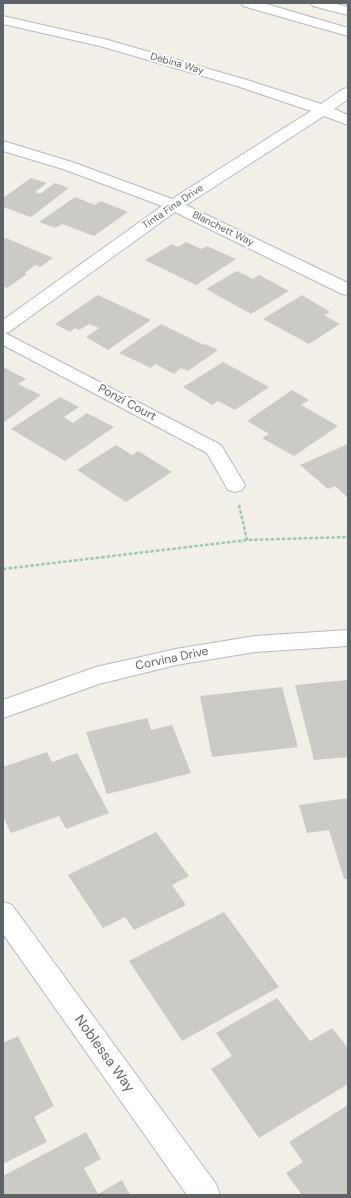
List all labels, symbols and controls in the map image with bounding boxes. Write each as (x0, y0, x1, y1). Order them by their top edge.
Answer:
street label: Debina Way (149, 51, 205, 77)
street label: Tinta Fina Drive (140, 182, 206, 232)
street label: Blanchett Way (190, 209, 256, 249)
street label: Ponzi Court (95, 382, 159, 424)
street label: Corvina Drive (134, 644, 210, 674)
street label: Noblessa Way (70, 1012, 138, 1096)

